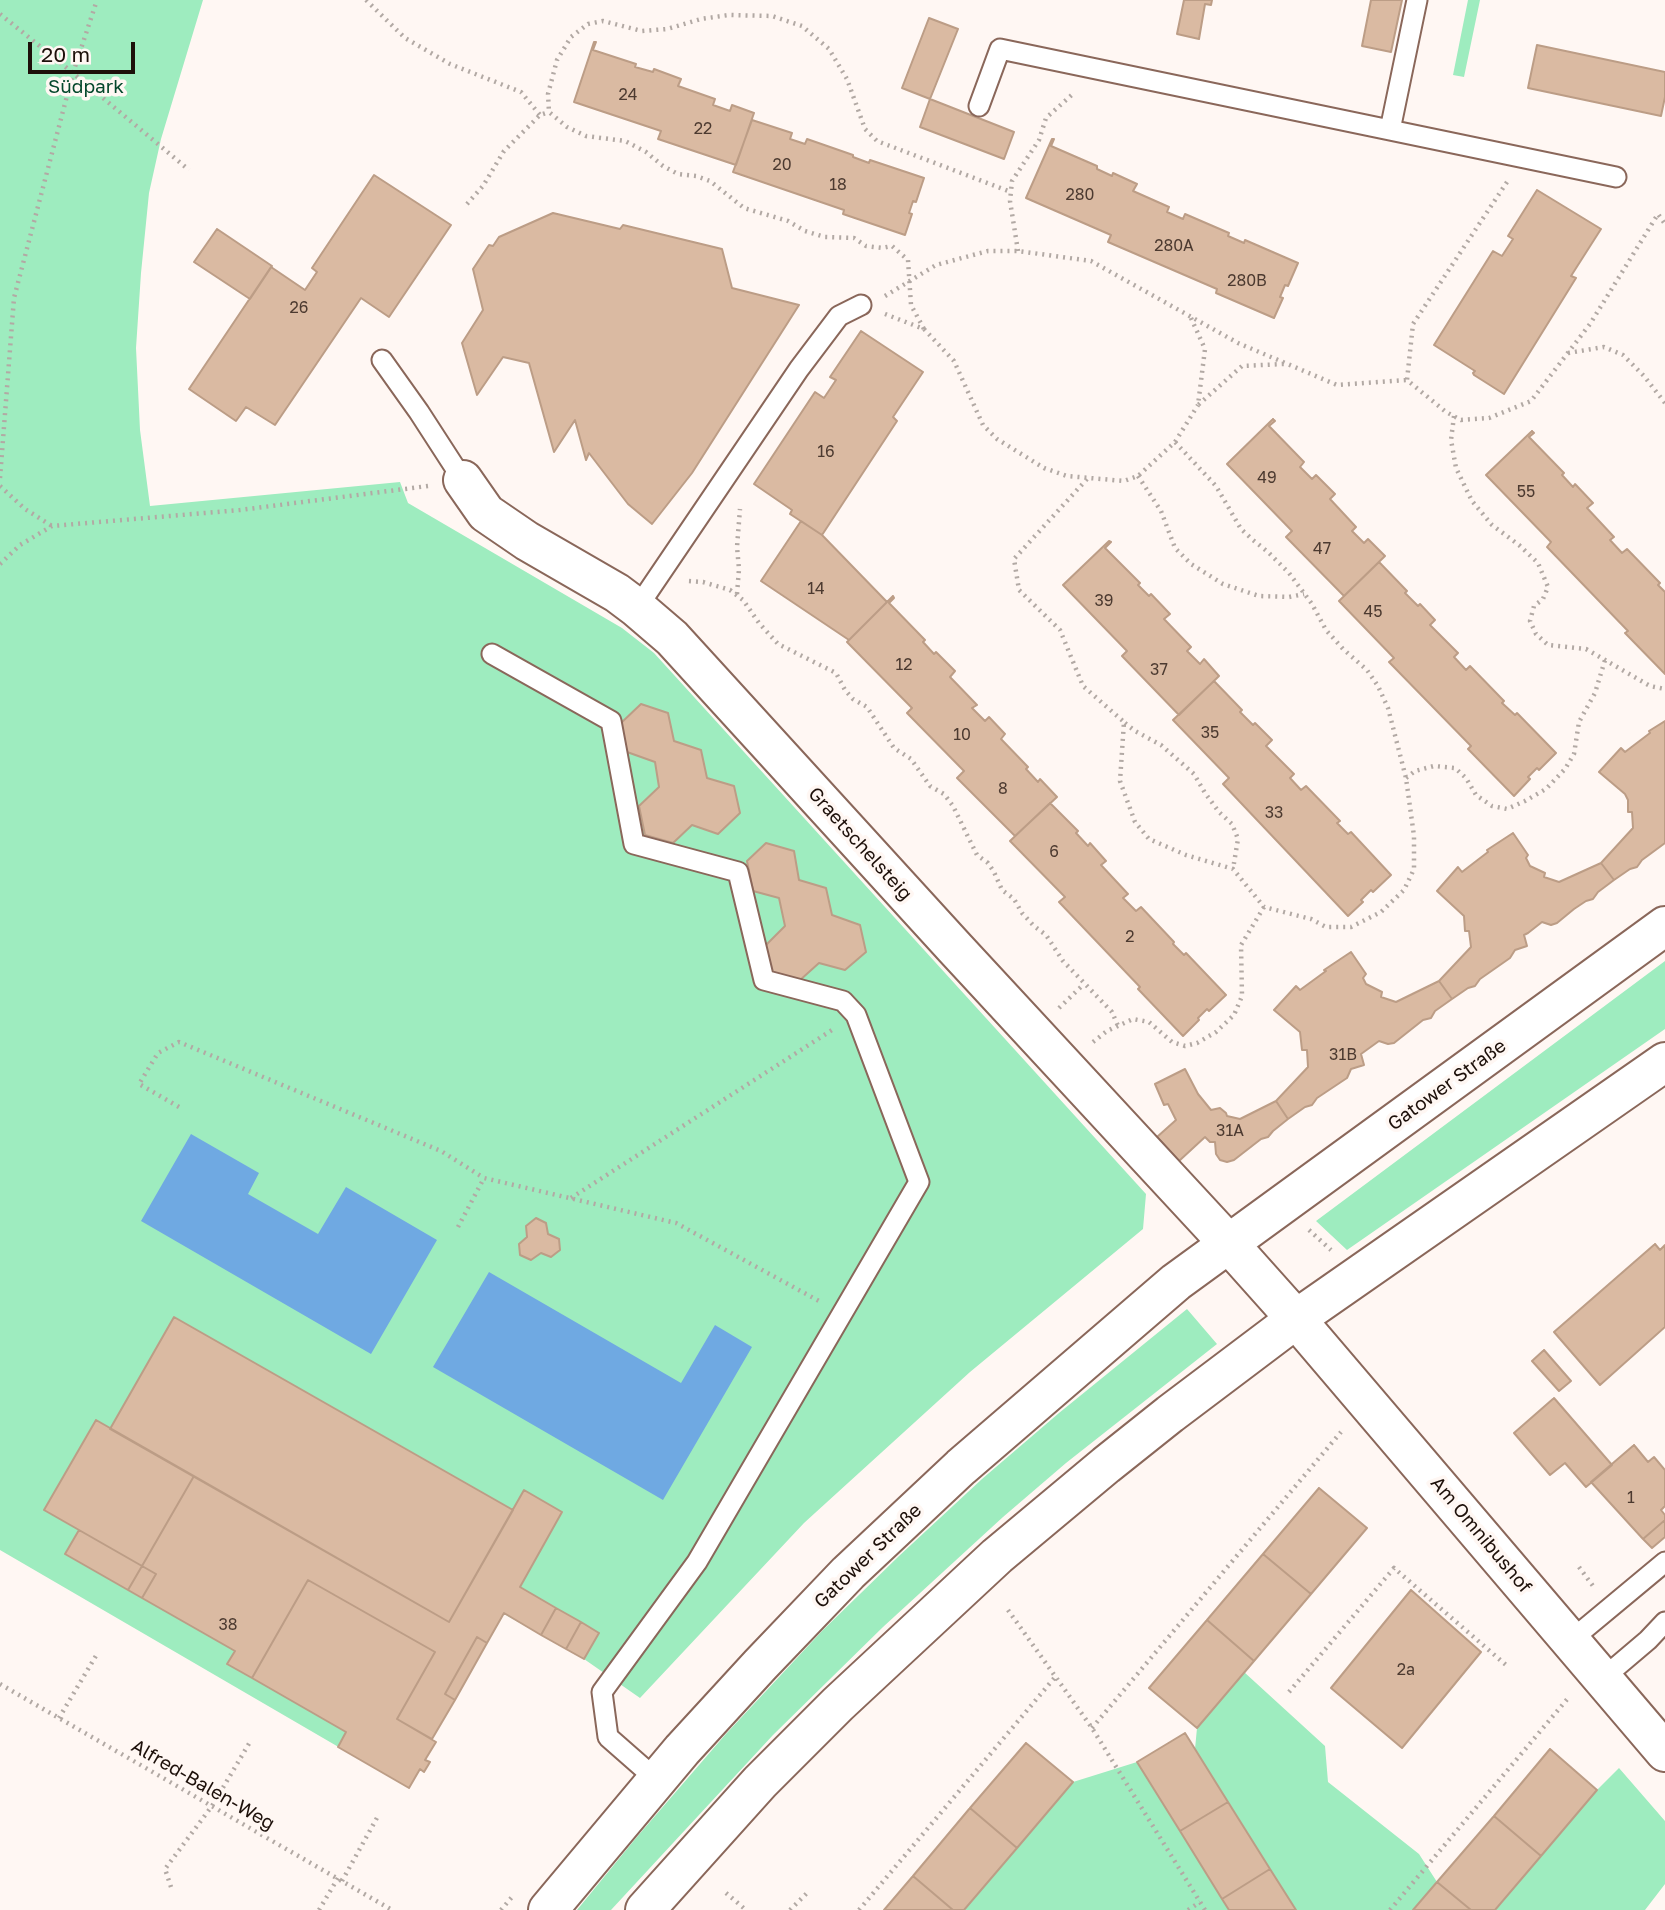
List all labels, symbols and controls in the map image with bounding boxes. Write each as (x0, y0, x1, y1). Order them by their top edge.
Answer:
scale bar (32, 28, 138, 72)
text: 20 m (41, 41, 90, 67)
park label: Südpark (48, 76, 124, 98)
house number: 24 (618, 85, 638, 105)
house number: 22 (694, 119, 712, 139)
house number: 20 (772, 155, 792, 175)
house number: 18 (829, 175, 847, 195)
house number: 280 (1066, 185, 1094, 205)
house number: 280A (1154, 236, 1194, 256)
house number: 280B (1227, 271, 1267, 291)
house number: 26 (290, 298, 308, 318)
house number: 16 (817, 442, 835, 462)
house number: 49 (1257, 468, 1277, 488)
house number: 55 (1517, 482, 1535, 502)
house number: 47 (1313, 539, 1331, 559)
house number: 14 (807, 579, 825, 599)
house number: 39 (1094, 591, 1114, 611)
house number: 45 (1363, 602, 1383, 622)
house number: 12 (895, 655, 913, 675)
house number: 37 (1150, 660, 1168, 680)
house number: 35 (1201, 723, 1219, 743)
house number: 10 (953, 725, 971, 745)
house number: 8 (998, 779, 1008, 799)
street label: Graetschelsteig (803, 783, 917, 905)
house number: 33 (1265, 803, 1283, 823)
house number: 6 (1049, 842, 1059, 862)
house number: 2 (1125, 927, 1135, 947)
street label: Gatower Straße (1383, 1034, 1511, 1136)
house number: 31B (1329, 1045, 1357, 1065)
house number: 31A (1216, 1121, 1244, 1141)
street label: Am Omnibushof (1426, 1472, 1536, 1598)
house number: 1 (1627, 1488, 1635, 1508)
street label: Gatower Straße (810, 1499, 926, 1613)
house number: 38 (218, 1615, 238, 1635)
house number: 2a (1397, 1660, 1415, 1680)
street label: Alfred-Balen-Weg (127, 1735, 279, 1835)

